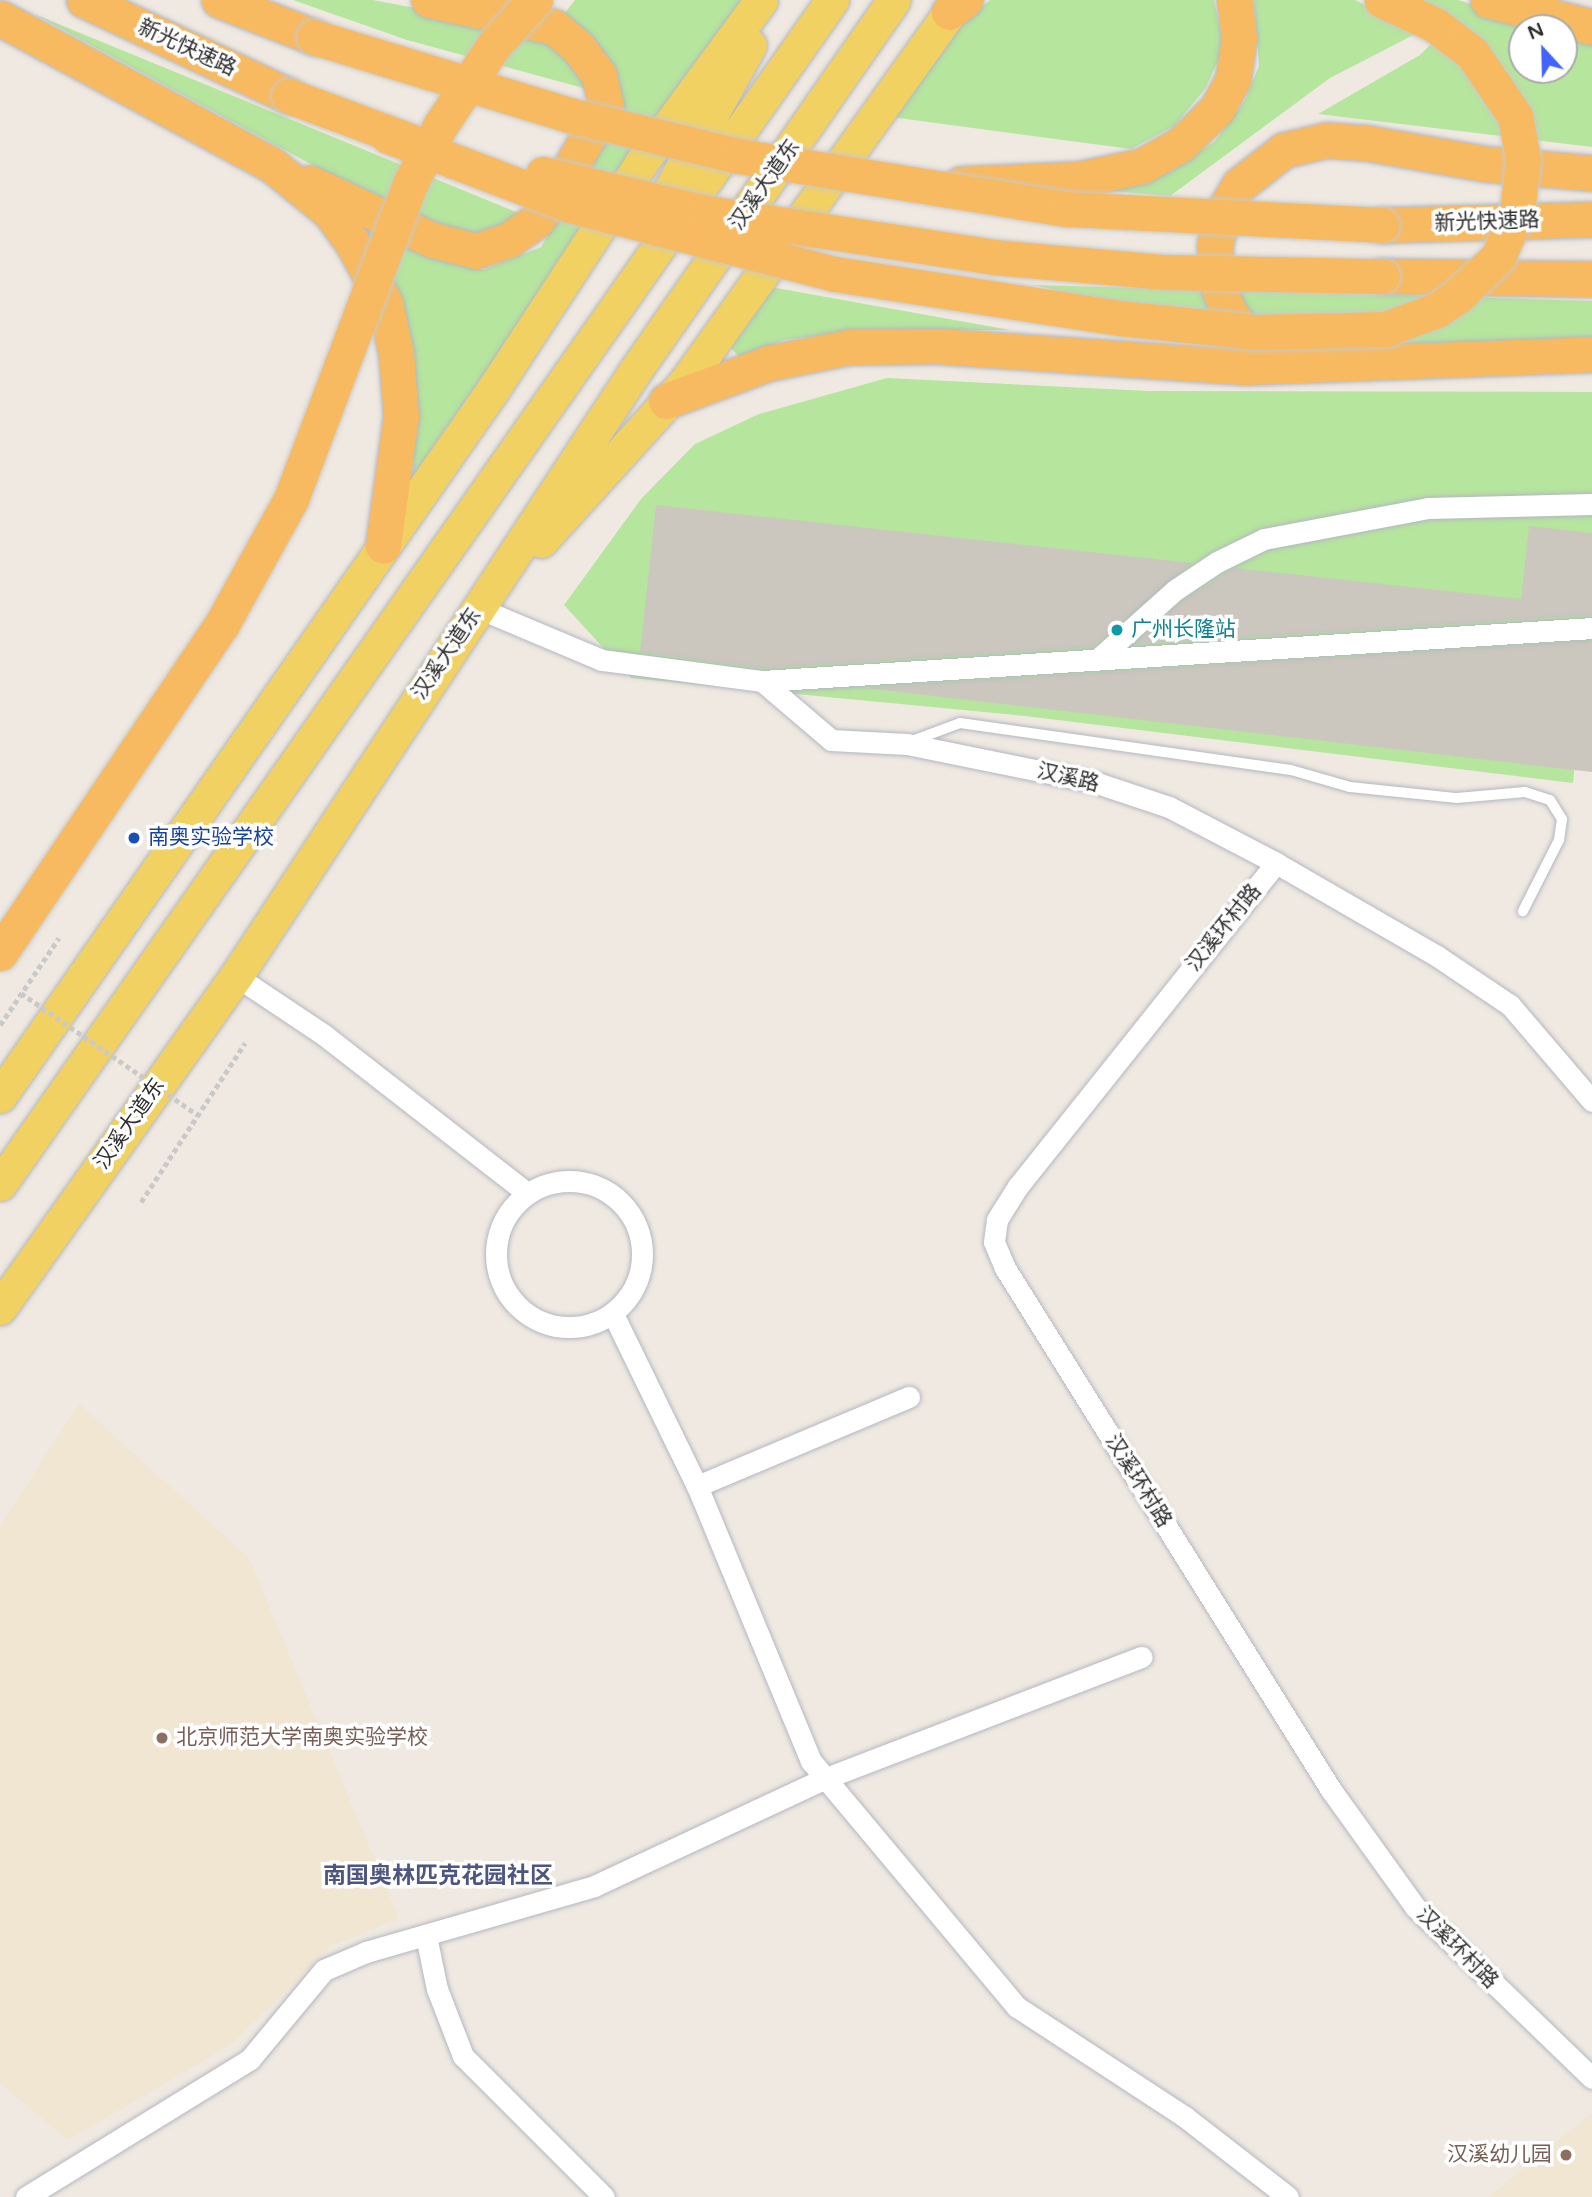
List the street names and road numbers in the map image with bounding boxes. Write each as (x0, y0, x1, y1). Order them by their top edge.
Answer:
street label: 新光快速路 (134, 14, 240, 82)
street label: 汉溪大道东 (725, 135, 805, 235)
street label: 新光快速路 (1434, 208, 1540, 236)
street label: 汉溪大道东 (407, 603, 487, 705)
street label: 汉溪路 (1034, 759, 1102, 797)
street label: 汉溪环村路 (1181, 879, 1267, 977)
street label: 汉溪大道东 (90, 1074, 170, 1174)
street label: 汉溪环村路 (1099, 1430, 1177, 1532)
street label: 汉溪环村路 (1411, 1902, 1503, 1994)

